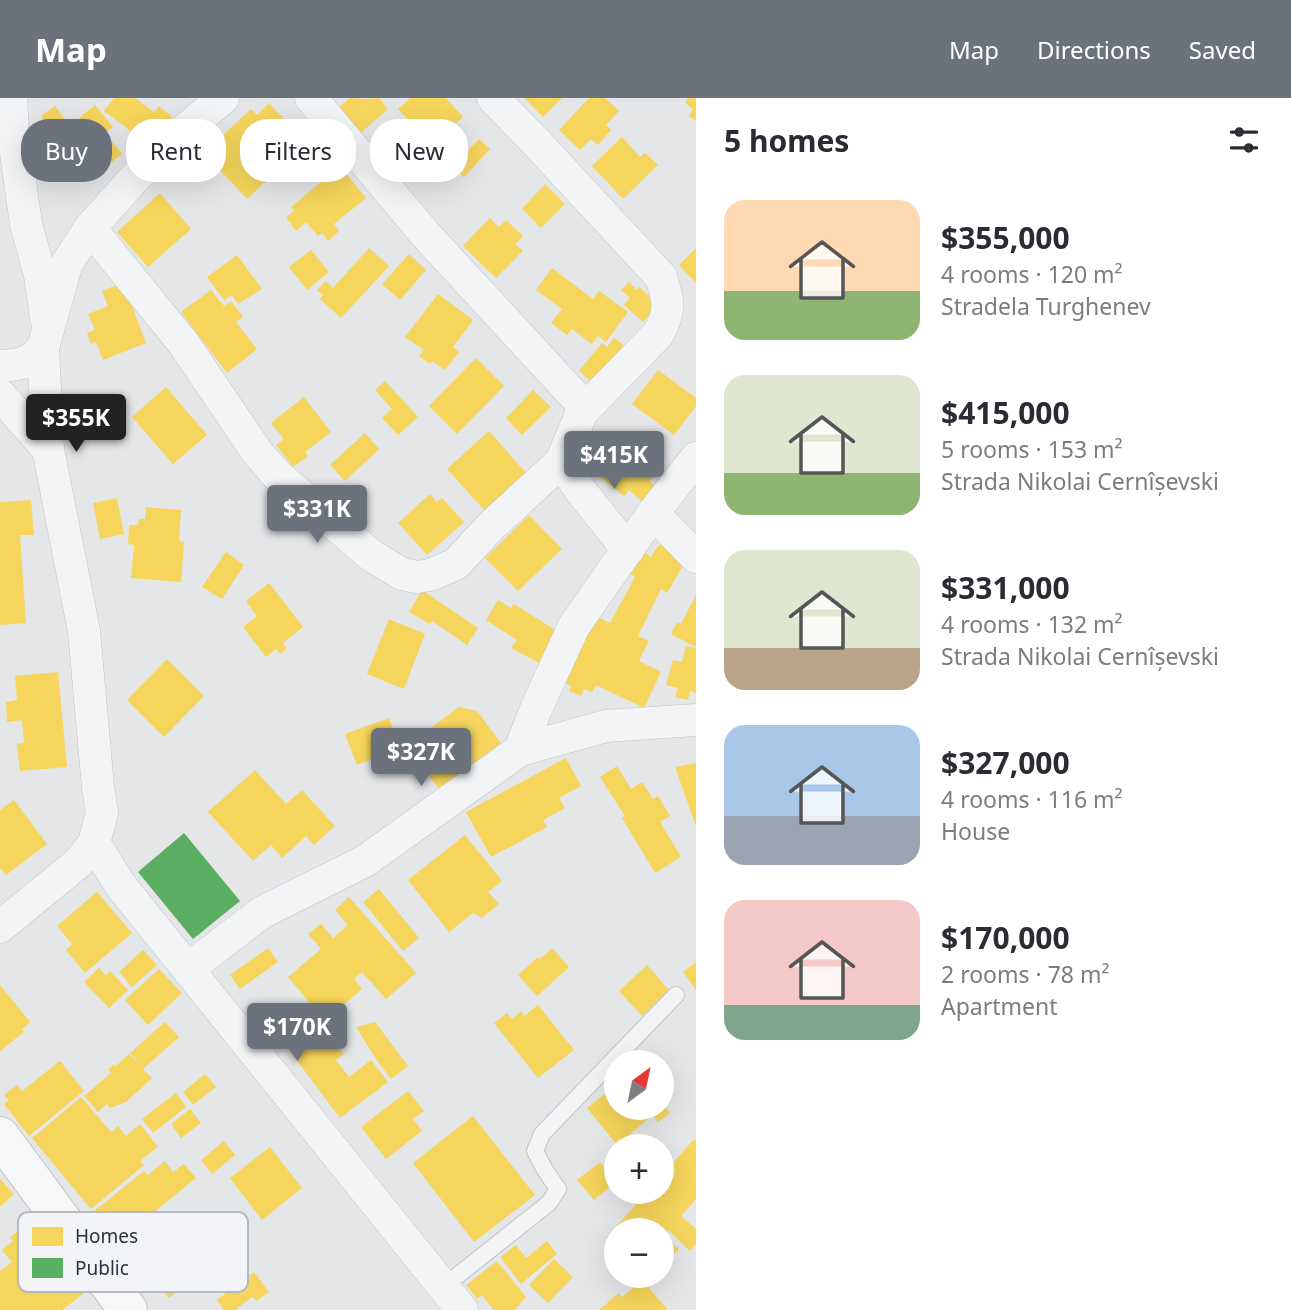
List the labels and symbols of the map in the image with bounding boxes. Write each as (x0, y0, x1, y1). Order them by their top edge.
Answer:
pin: $355K (27, 394, 125, 454)
pin: $415K (565, 432, 663, 491)
pin: $331K (268, 486, 366, 545)
pin: $327K (372, 728, 470, 788)
pin: $170K (248, 1004, 346, 1063)
north arrow (604, 1050, 674, 1120)
legend (18, 1212, 248, 1292)
text: Homes (75, 1223, 138, 1249)
text: Public (75, 1255, 129, 1281)

